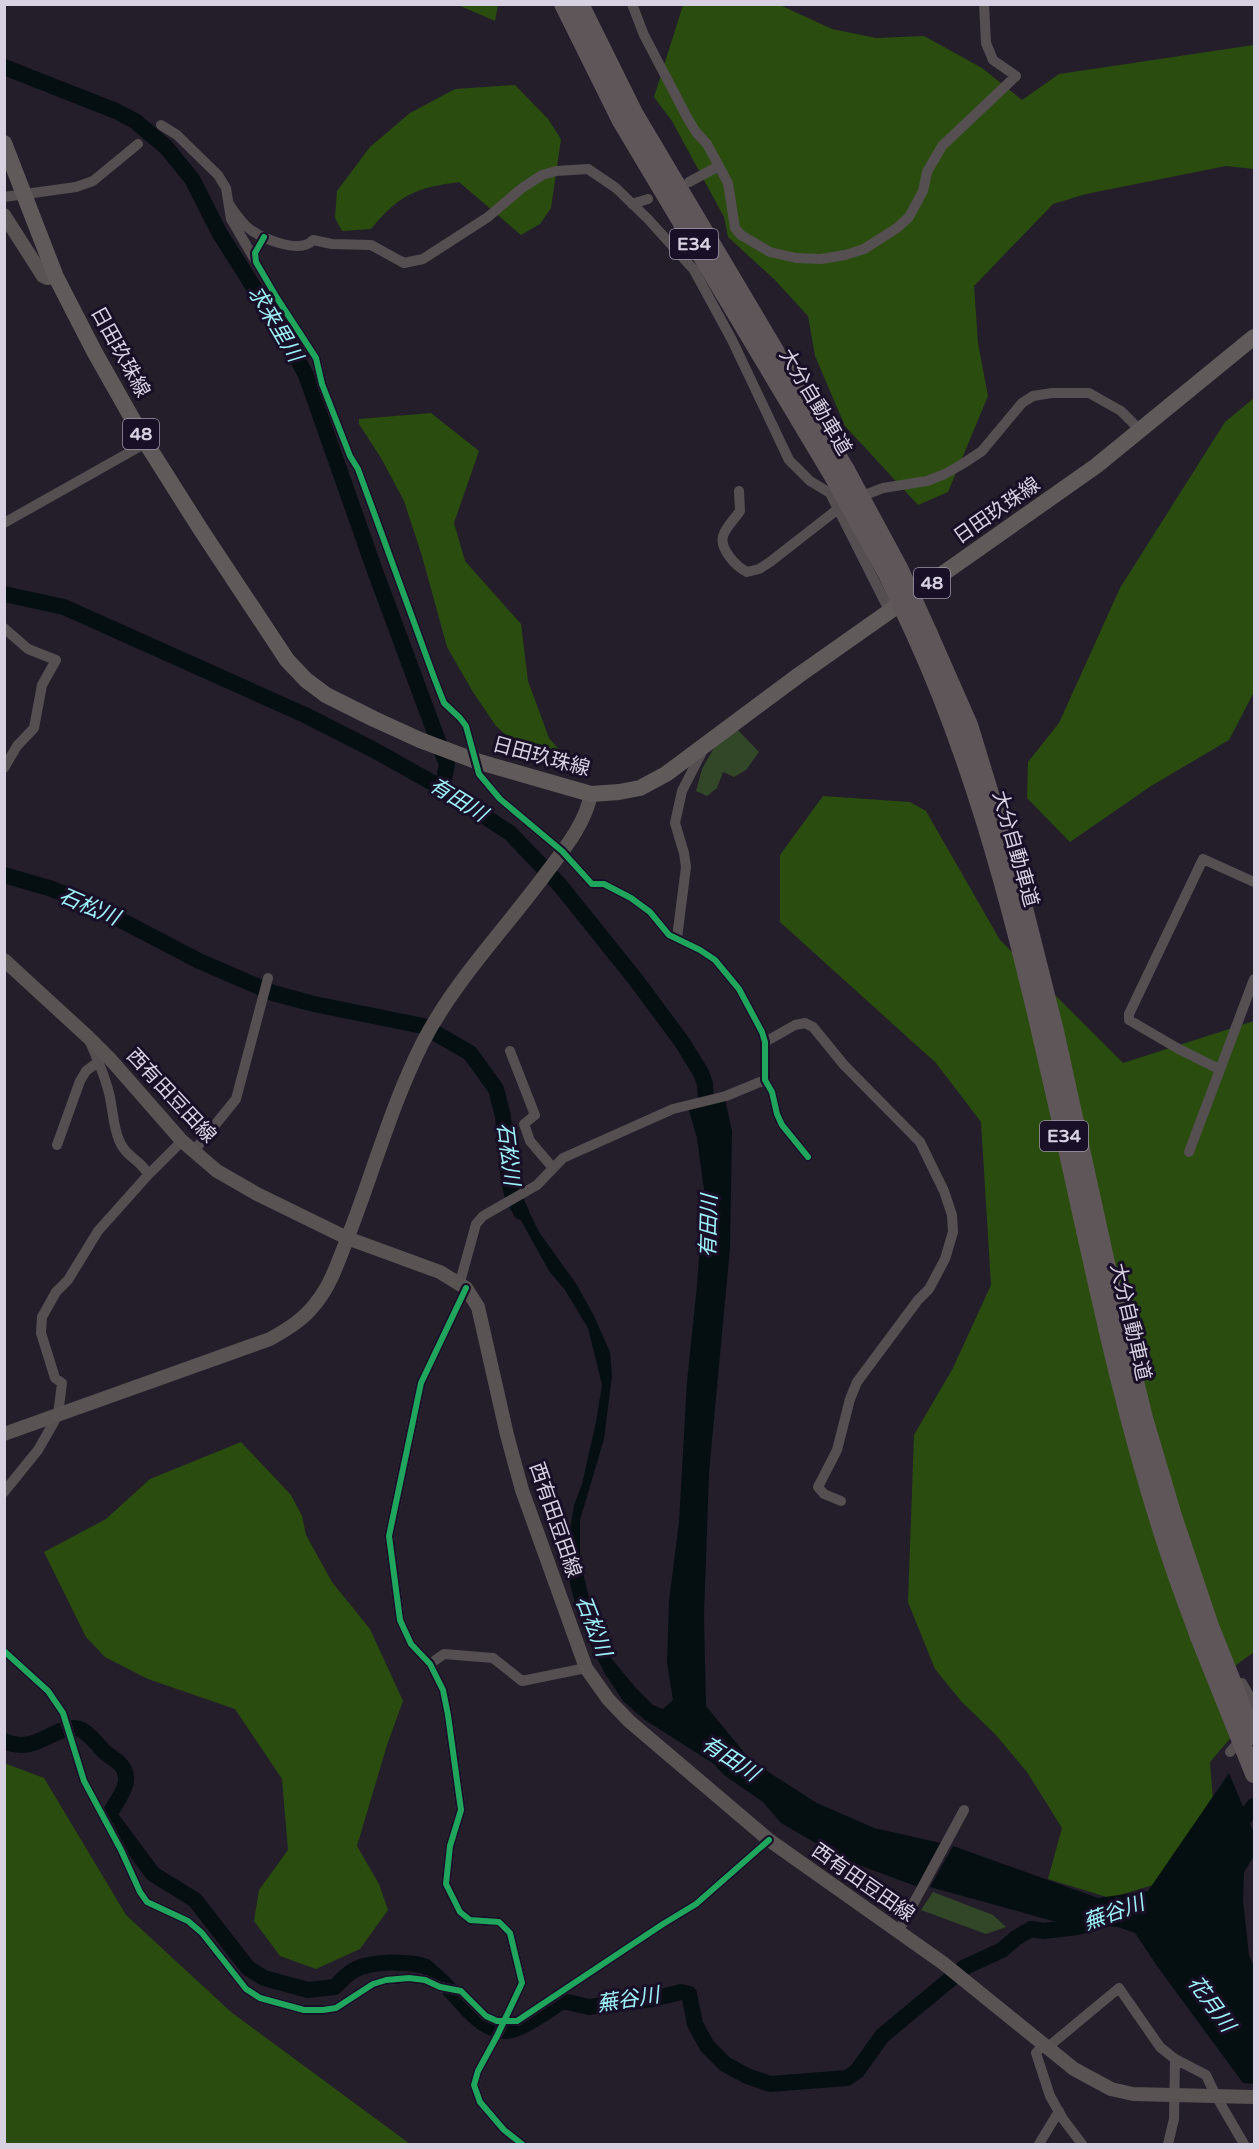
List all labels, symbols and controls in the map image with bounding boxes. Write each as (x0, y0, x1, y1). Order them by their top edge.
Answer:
road number: E34 (670, 229, 718, 259)
water label: 求来里川 (243, 282, 308, 368)
street label: 日田玖珠線 (85, 302, 155, 402)
street label: 大分自動車道 (774, 344, 856, 460)
road number: 48 (123, 419, 159, 449)
street label: 日田玖珠線 (949, 472, 1045, 550)
road number: 48 (914, 568, 950, 598)
street label: 日田玖珠線 (490, 732, 592, 782)
water label: 有田川 (425, 773, 493, 828)
street label: 大分自動車道 (987, 788, 1043, 910)
water label: 石松川 (55, 883, 125, 932)
street label: 西有田豆田線 (121, 1044, 221, 1148)
water label: 石松川 (492, 1121, 524, 1189)
road number: E34 (1040, 1121, 1088, 1151)
water label: 有田川 (695, 1192, 723, 1258)
street label: 大分自動車道 (1105, 1261, 1155, 1383)
street label: 西有田豆田線 (524, 1459, 586, 1581)
water label: 石松川 (570, 1592, 617, 1662)
water label: 有田川 (697, 1731, 765, 1788)
street label: 西有田豆田線 (807, 1839, 919, 1927)
water label: 蕪谷川 (1080, 1890, 1150, 1936)
water label: 花月川 (1182, 1971, 1241, 2038)
water label: 蕪谷川 (595, 1982, 663, 2017)

